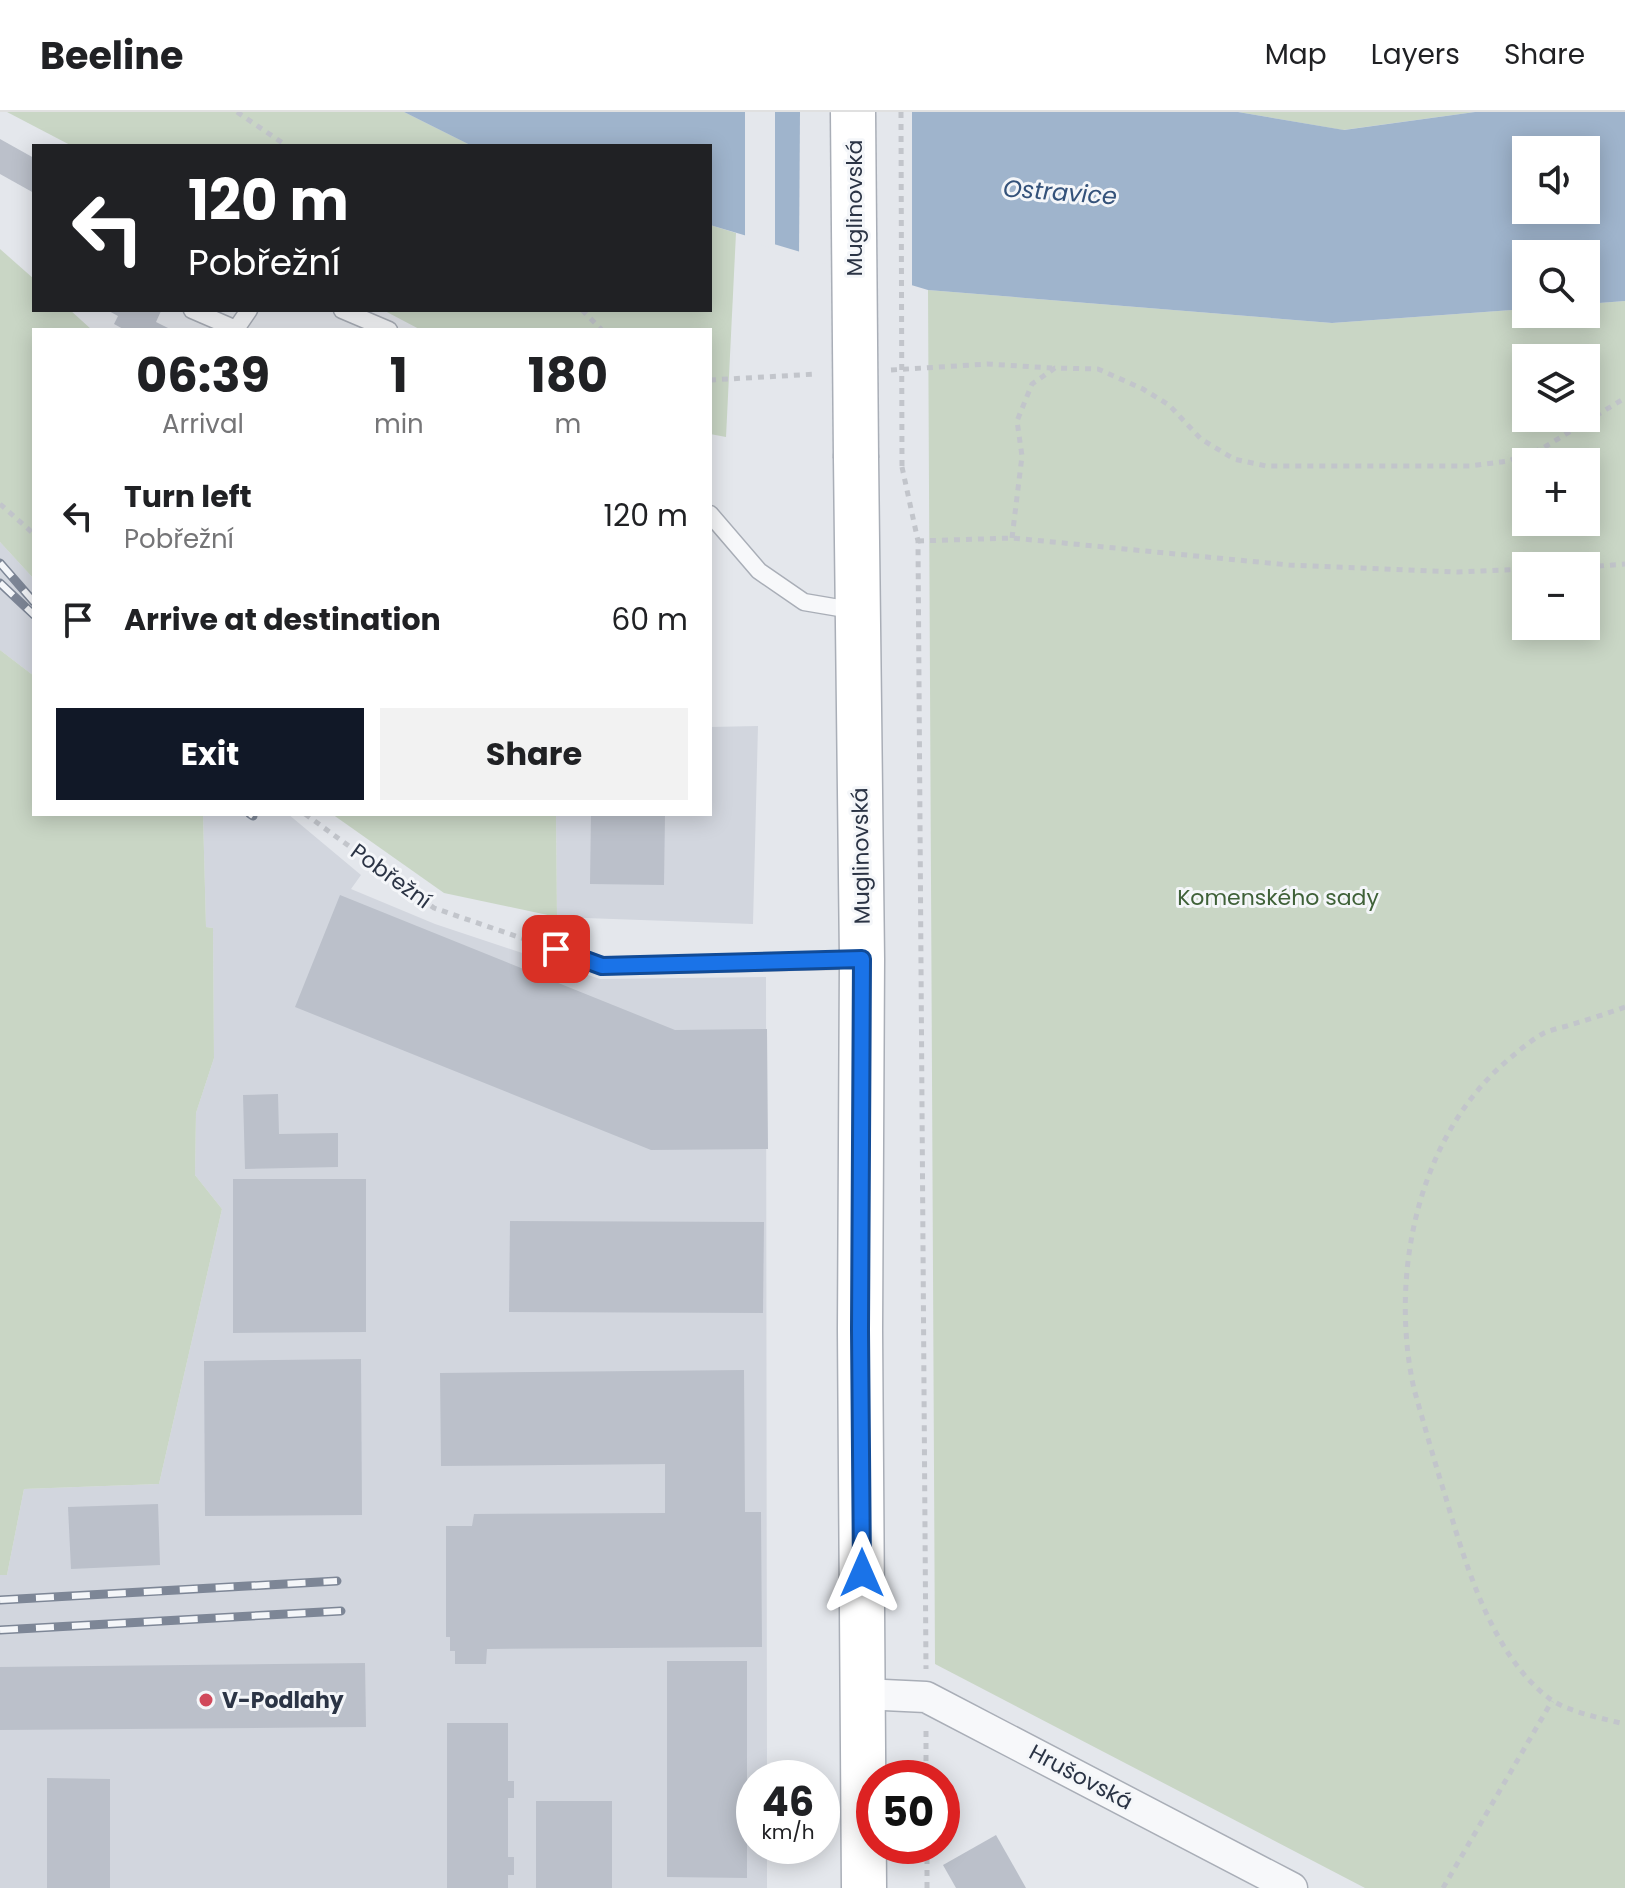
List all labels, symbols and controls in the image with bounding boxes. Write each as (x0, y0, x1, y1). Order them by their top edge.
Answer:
text: Beeline (40, 29, 183, 82)
text: Map (1265, 35, 1327, 74)
text: Layers (1371, 35, 1460, 74)
text: Share (1504, 35, 1585, 74)
map controls (1512, 136, 1600, 640)
button: sound (1512, 136, 1600, 224)
street label: Muglinovská (839, 140, 870, 276)
text: 120 m (188, 161, 349, 240)
water label: Ostravice (1002, 172, 1118, 212)
icon: left (56, 176, 160, 280)
text: Pobřežní (188, 237, 340, 288)
button: search (1512, 240, 1600, 328)
text: 06:39 (136, 342, 270, 409)
text: 1 (390, 342, 408, 409)
text: 180 (528, 342, 608, 409)
button: layers (1512, 344, 1600, 432)
text: Arrival (162, 406, 244, 442)
text: min (374, 406, 424, 442)
text: m (554, 406, 581, 442)
button: + (1512, 448, 1600, 536)
text: Turn left (124, 475, 252, 518)
icon: left (56, 494, 100, 538)
text: 120 m (603, 494, 688, 537)
text: Pobřežní (124, 521, 234, 557)
button: − (1512, 552, 1600, 640)
icon: arrive (56, 598, 100, 642)
text: Arrive at destination (124, 598, 441, 641)
text: 60 m (611, 598, 688, 641)
button: Exit (56, 708, 364, 800)
button: Share (380, 708, 688, 800)
street label: Muglinovská (844, 787, 878, 925)
street label: Pobřežní (344, 836, 438, 916)
park label: Komenského sady (1177, 882, 1379, 913)
pin (522, 915, 590, 983)
icon: arrive (534, 927, 578, 971)
position arrow (820, 1531, 904, 1615)
place label: V-Podlahy (222, 1685, 344, 1716)
marker: V-Podlahy (197, 1691, 215, 1709)
street label: Hrušovská (1024, 1737, 1138, 1817)
speed limit sign: 50 (856, 1760, 960, 1864)
text: 46 (762, 1774, 814, 1830)
text: km/h (761, 1818, 815, 1846)

